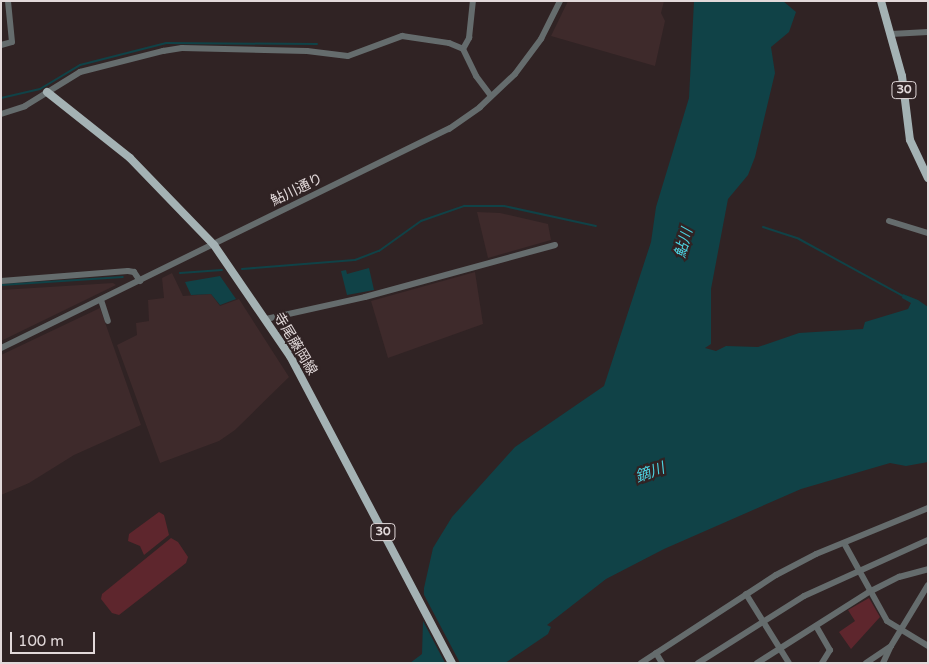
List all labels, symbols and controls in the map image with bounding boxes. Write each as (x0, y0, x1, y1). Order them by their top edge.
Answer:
road number: 30 (890, 80, 918, 100)
street label: 鮎川通り (268, 170, 326, 210)
water label: 鮎川 (671, 226, 697, 260)
street label: 寺尾藤岡線 (270, 310, 320, 378)
water label: 鏑川 (633, 459, 667, 487)
road number: 30 (369, 522, 397, 542)
scale bar (12, 622, 98, 654)
text: 100 m (18, 632, 64, 650)

